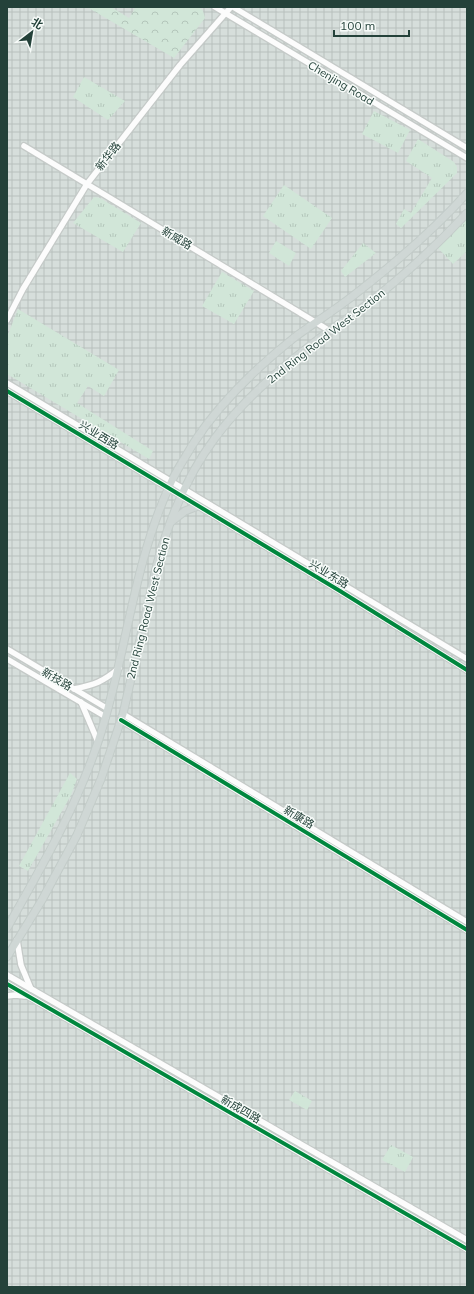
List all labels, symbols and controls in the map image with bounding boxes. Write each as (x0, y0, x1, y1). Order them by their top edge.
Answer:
north arrow (12, 12, 52, 52)
scale bar (334, 12, 409, 38)
text: 北 (29, 15, 45, 32)
text: 100 m (340, 18, 375, 33)
street label: Chenjing Road (305, 58, 377, 108)
street label: 新华路 (92, 139, 124, 173)
street label: 新威路 (159, 224, 195, 252)
street label: 2nd Ring Road West Section (264, 286, 388, 386)
street label: 兴业西路 (77, 418, 121, 452)
street label: 2nd Ring Road West Section (124, 536, 172, 680)
street label: 兴业东路 (307, 557, 351, 591)
street label: 新技路 (39, 665, 75, 693)
street label: 新康路 (281, 803, 317, 831)
street label: 新成四路 (218, 1092, 264, 1126)

